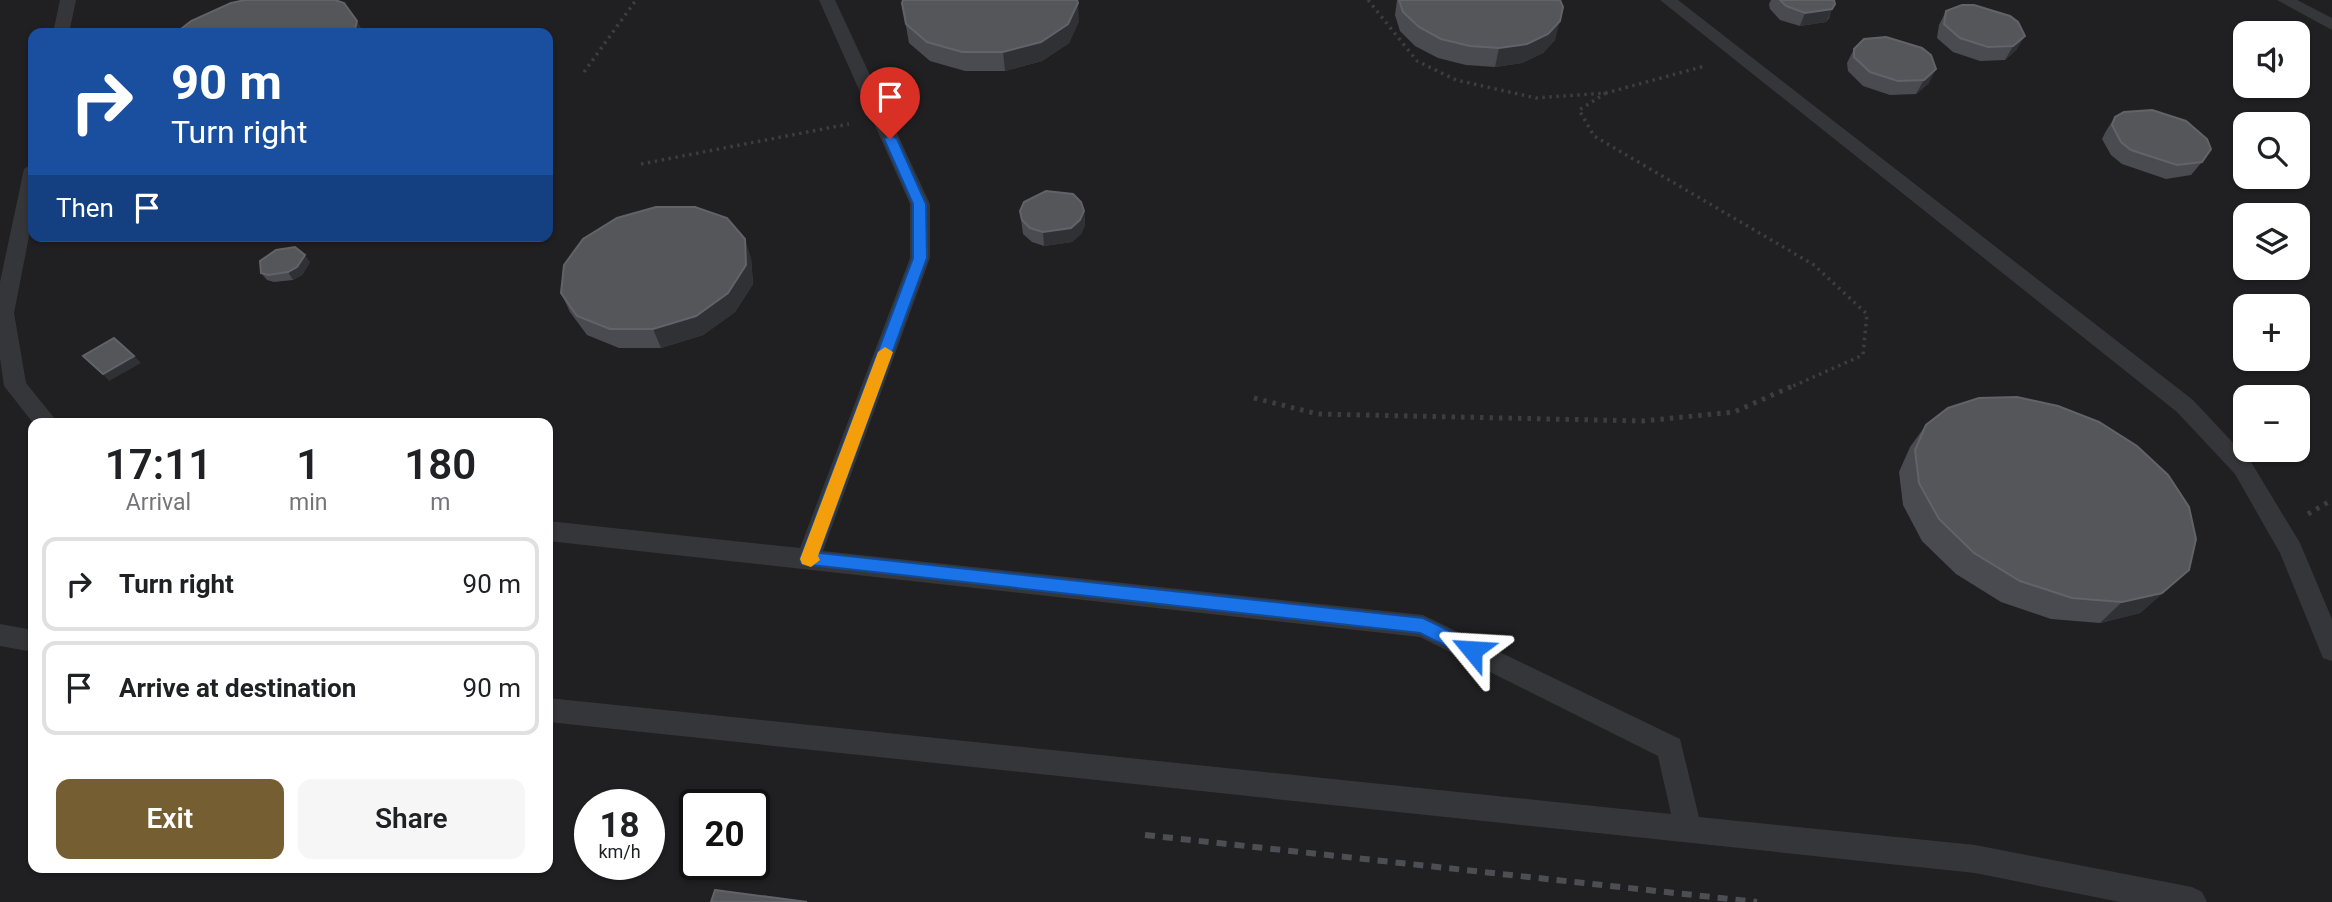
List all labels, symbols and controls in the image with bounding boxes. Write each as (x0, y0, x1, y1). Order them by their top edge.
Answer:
map controls (2233, 21, 2310, 462)
button: sound (2233, 21, 2310, 98)
text: 90 m (171, 54, 282, 111)
icon: right (56, 56, 147, 147)
pin (860, 67, 920, 139)
icon: arrive (871, 78, 909, 116)
button: search (2233, 112, 2310, 189)
text: Turn right (171, 113, 307, 151)
icon: arrive (128, 189, 166, 227)
text: Then (56, 193, 114, 223)
button: layers (2233, 203, 2310, 280)
button: + (2233, 294, 2310, 371)
button: − (2233, 385, 2310, 462)
text: 17:11 (105, 440, 212, 489)
text: 1 (296, 440, 320, 489)
text: 180 (404, 440, 476, 489)
text: Arrival (126, 489, 191, 516)
text: min (289, 489, 327, 516)
text: m (430, 489, 450, 516)
icon: right (60, 565, 98, 603)
text: Turn right (119, 569, 234, 599)
text: 90 m (463, 569, 521, 599)
position arrow (1435, 613, 1509, 687)
icon: arrive (60, 669, 98, 707)
text: Arrive at destination (119, 673, 356, 703)
text: 90 m (463, 673, 521, 703)
button: Exit (56, 779, 284, 859)
button: Share (298, 779, 525, 859)
speed limit sign: 20 (679, 789, 770, 880)
text: 18 (599, 805, 640, 846)
text: km/h (598, 841, 641, 862)

